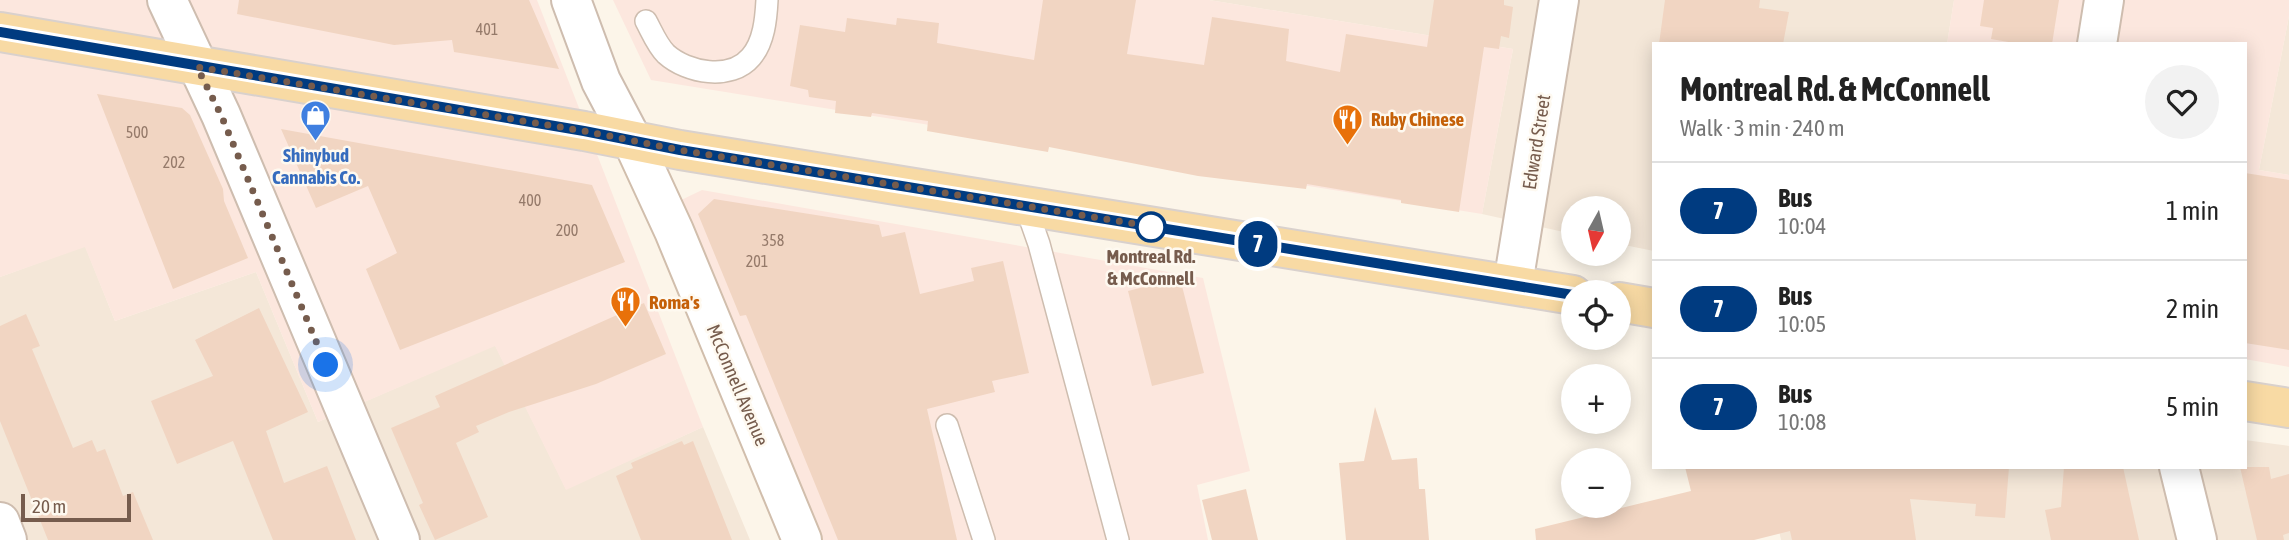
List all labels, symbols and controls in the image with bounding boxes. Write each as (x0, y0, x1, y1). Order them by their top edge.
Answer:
house number: 401 (476, 20, 498, 38)
button: heart (2145, 65, 2219, 139)
text: Montreal Rd. & McConnell (1680, 70, 1990, 108)
street label: Edward Street (1518, 93, 1554, 191)
shop icon: Shinybud Cannabis Co. (299, 99, 333, 143)
restaurant icon: Ruby Chinese (1331, 102, 1365, 146)
place label: Ruby Chinese (1371, 108, 1465, 130)
text: Walk · 3 min · 240 m (1680, 115, 1844, 141)
house number: 500 (126, 123, 148, 141)
place label: Shinybud Cannabis Co. (272, 144, 361, 188)
house number: 202 (163, 153, 185, 171)
text: Bus (1778, 183, 1812, 213)
house number: 400 (519, 191, 541, 209)
north arrow (1561, 196, 1631, 266)
map controls (1561, 196, 1631, 518)
text: 1 min (2166, 196, 2219, 226)
text: 7 (1713, 197, 1724, 224)
marker: Montreal Rd. & McConnell (1136, 212, 1166, 242)
text: 10:04 (1778, 213, 1826, 239)
house number: 200 (556, 221, 578, 239)
line badge: 7 (1235, 221, 1281, 267)
text: 7 (1252, 230, 1264, 257)
house number: 358 (762, 231, 784, 249)
place label: Montreal Rd. & McConnell (1107, 245, 1196, 289)
house number: 201 (746, 252, 768, 270)
button: locate (1561, 280, 1631, 350)
text: Bus (1778, 281, 1812, 311)
restaurant icon: Roma's (609, 285, 643, 329)
place label: Roma's (649, 291, 700, 313)
text: 2 min (2166, 294, 2219, 324)
text: 7 (1713, 295, 1724, 322)
text: 10:05 (1778, 311, 1826, 337)
street label: McConnell Avenue (703, 321, 773, 449)
your location (308, 347, 343, 382)
button: + (1561, 364, 1631, 434)
text: Bus (1778, 379, 1812, 409)
text: 5 min (2166, 392, 2219, 422)
text: 7 (1713, 393, 1724, 420)
text: 10:08 (1778, 409, 1826, 435)
button: − (1561, 448, 1631, 518)
scale bar (21, 491, 131, 523)
text: 20 m (32, 495, 66, 517)

